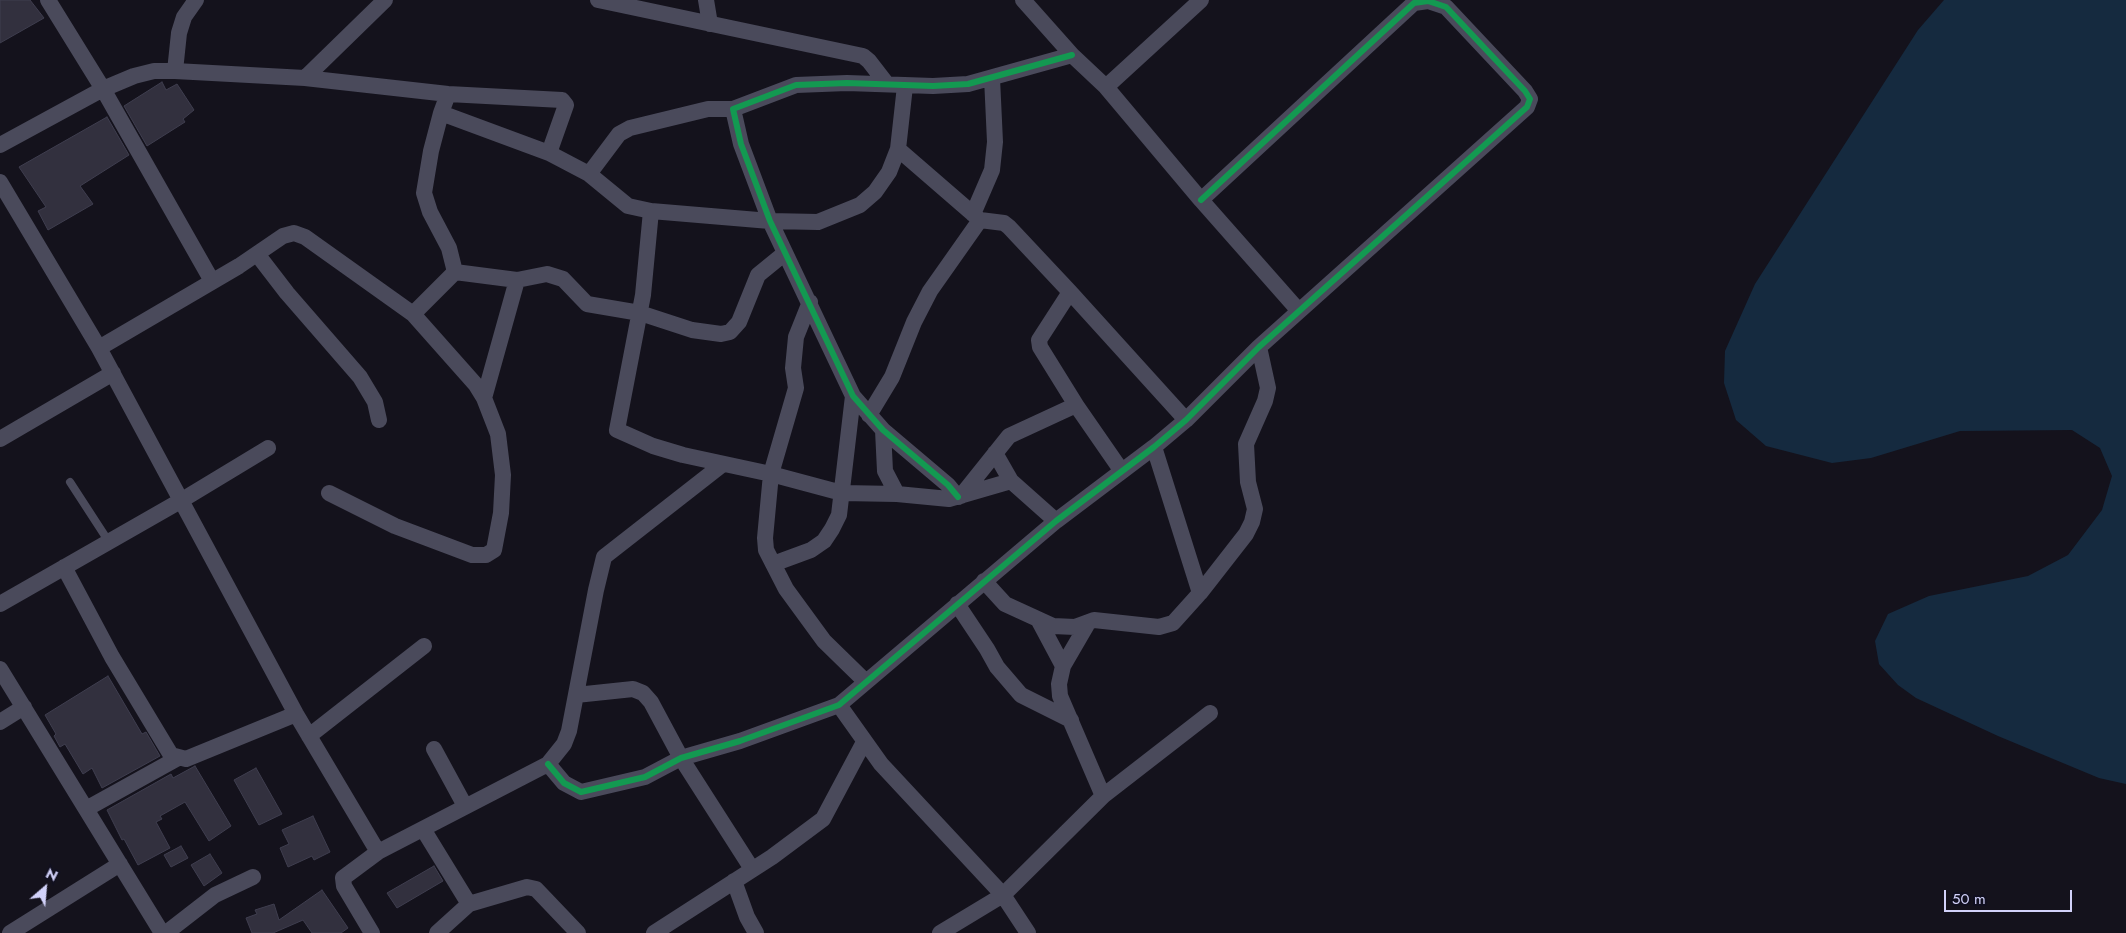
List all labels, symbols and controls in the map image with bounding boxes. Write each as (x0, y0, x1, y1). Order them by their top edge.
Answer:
north arrow (20, 863, 70, 913)
text: N (42, 863, 61, 886)
scale bar (1946, 880, 2074, 912)
text: 50 m (1952, 888, 1986, 910)

